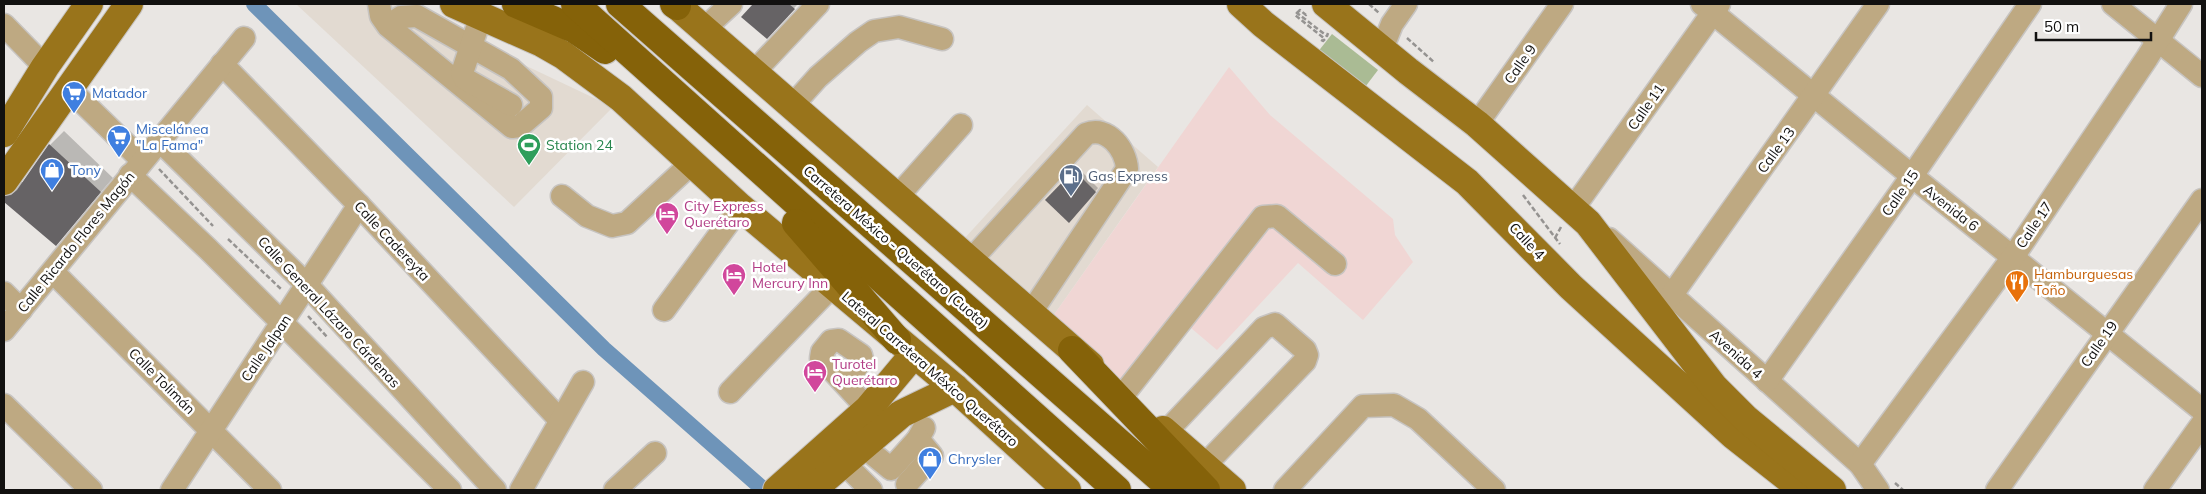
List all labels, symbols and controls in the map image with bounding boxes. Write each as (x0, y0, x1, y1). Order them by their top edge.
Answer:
scale bar (2036, 10, 2151, 42)
text: 50 m (2044, 17, 2079, 36)
street label: Calle 9 (1500, 41, 1540, 87)
supermarket icon: Matador (61, 80, 87, 114)
street label: Calle 11 (1624, 80, 1668, 134)
place label: Matador (92, 84, 148, 102)
place label: Miscelánea "La Fama" (136, 120, 209, 154)
street label: Calle 13 (1753, 123, 1799, 177)
supermarket icon: Miscelánea "La Fama" (106, 124, 132, 158)
sports icon: Station 24 (516, 132, 542, 166)
place label: Station 24 (546, 136, 613, 154)
shop icon: Tony (39, 157, 65, 191)
place label: Tony (70, 161, 102, 179)
street label: Carretera México - Querétaro (Cuota) (800, 161, 992, 333)
fuel station icon: Gas Express (1058, 163, 1084, 197)
street label: Calle 15 (1878, 166, 1922, 220)
place label: Gas Express (1088, 167, 1168, 185)
street label: Calle Ricardo Flores Magón (13, 168, 139, 316)
street label: Avenida 6 (1920, 181, 1982, 235)
street label: Calle Cadereyta (350, 197, 434, 285)
place label: City Express Querétaro (684, 197, 764, 231)
street label: Calle 17 (2012, 198, 2056, 252)
hotel icon: City Express Querétaro (654, 201, 680, 235)
street label: Calle 4 (1505, 219, 1549, 264)
street label: Calle General Lázaro Cárdenas (254, 233, 404, 392)
place label: Hotel Mercury Inn (752, 258, 828, 292)
hotel icon: Hotel Mercury Inn (721, 262, 747, 296)
place label: Hamburguesas Toño (2034, 265, 2133, 299)
restaurant icon: Hamburguesas Toño (2004, 269, 2030, 303)
street label: Lateral Carretera México Querétaro (838, 287, 1022, 451)
street label: Calle Jalpan (237, 311, 295, 385)
street label: Calle 19 (2077, 317, 2121, 371)
street label: Avenida 4 (1706, 325, 1767, 383)
street label: Calle Tolimán (125, 344, 199, 418)
place label: Turotel Querétaro (832, 355, 897, 389)
hotel icon: Turotel Querétaro (802, 359, 828, 393)
shop icon: Chrysler (917, 446, 943, 480)
place label: Chrysler (948, 450, 1002, 468)

